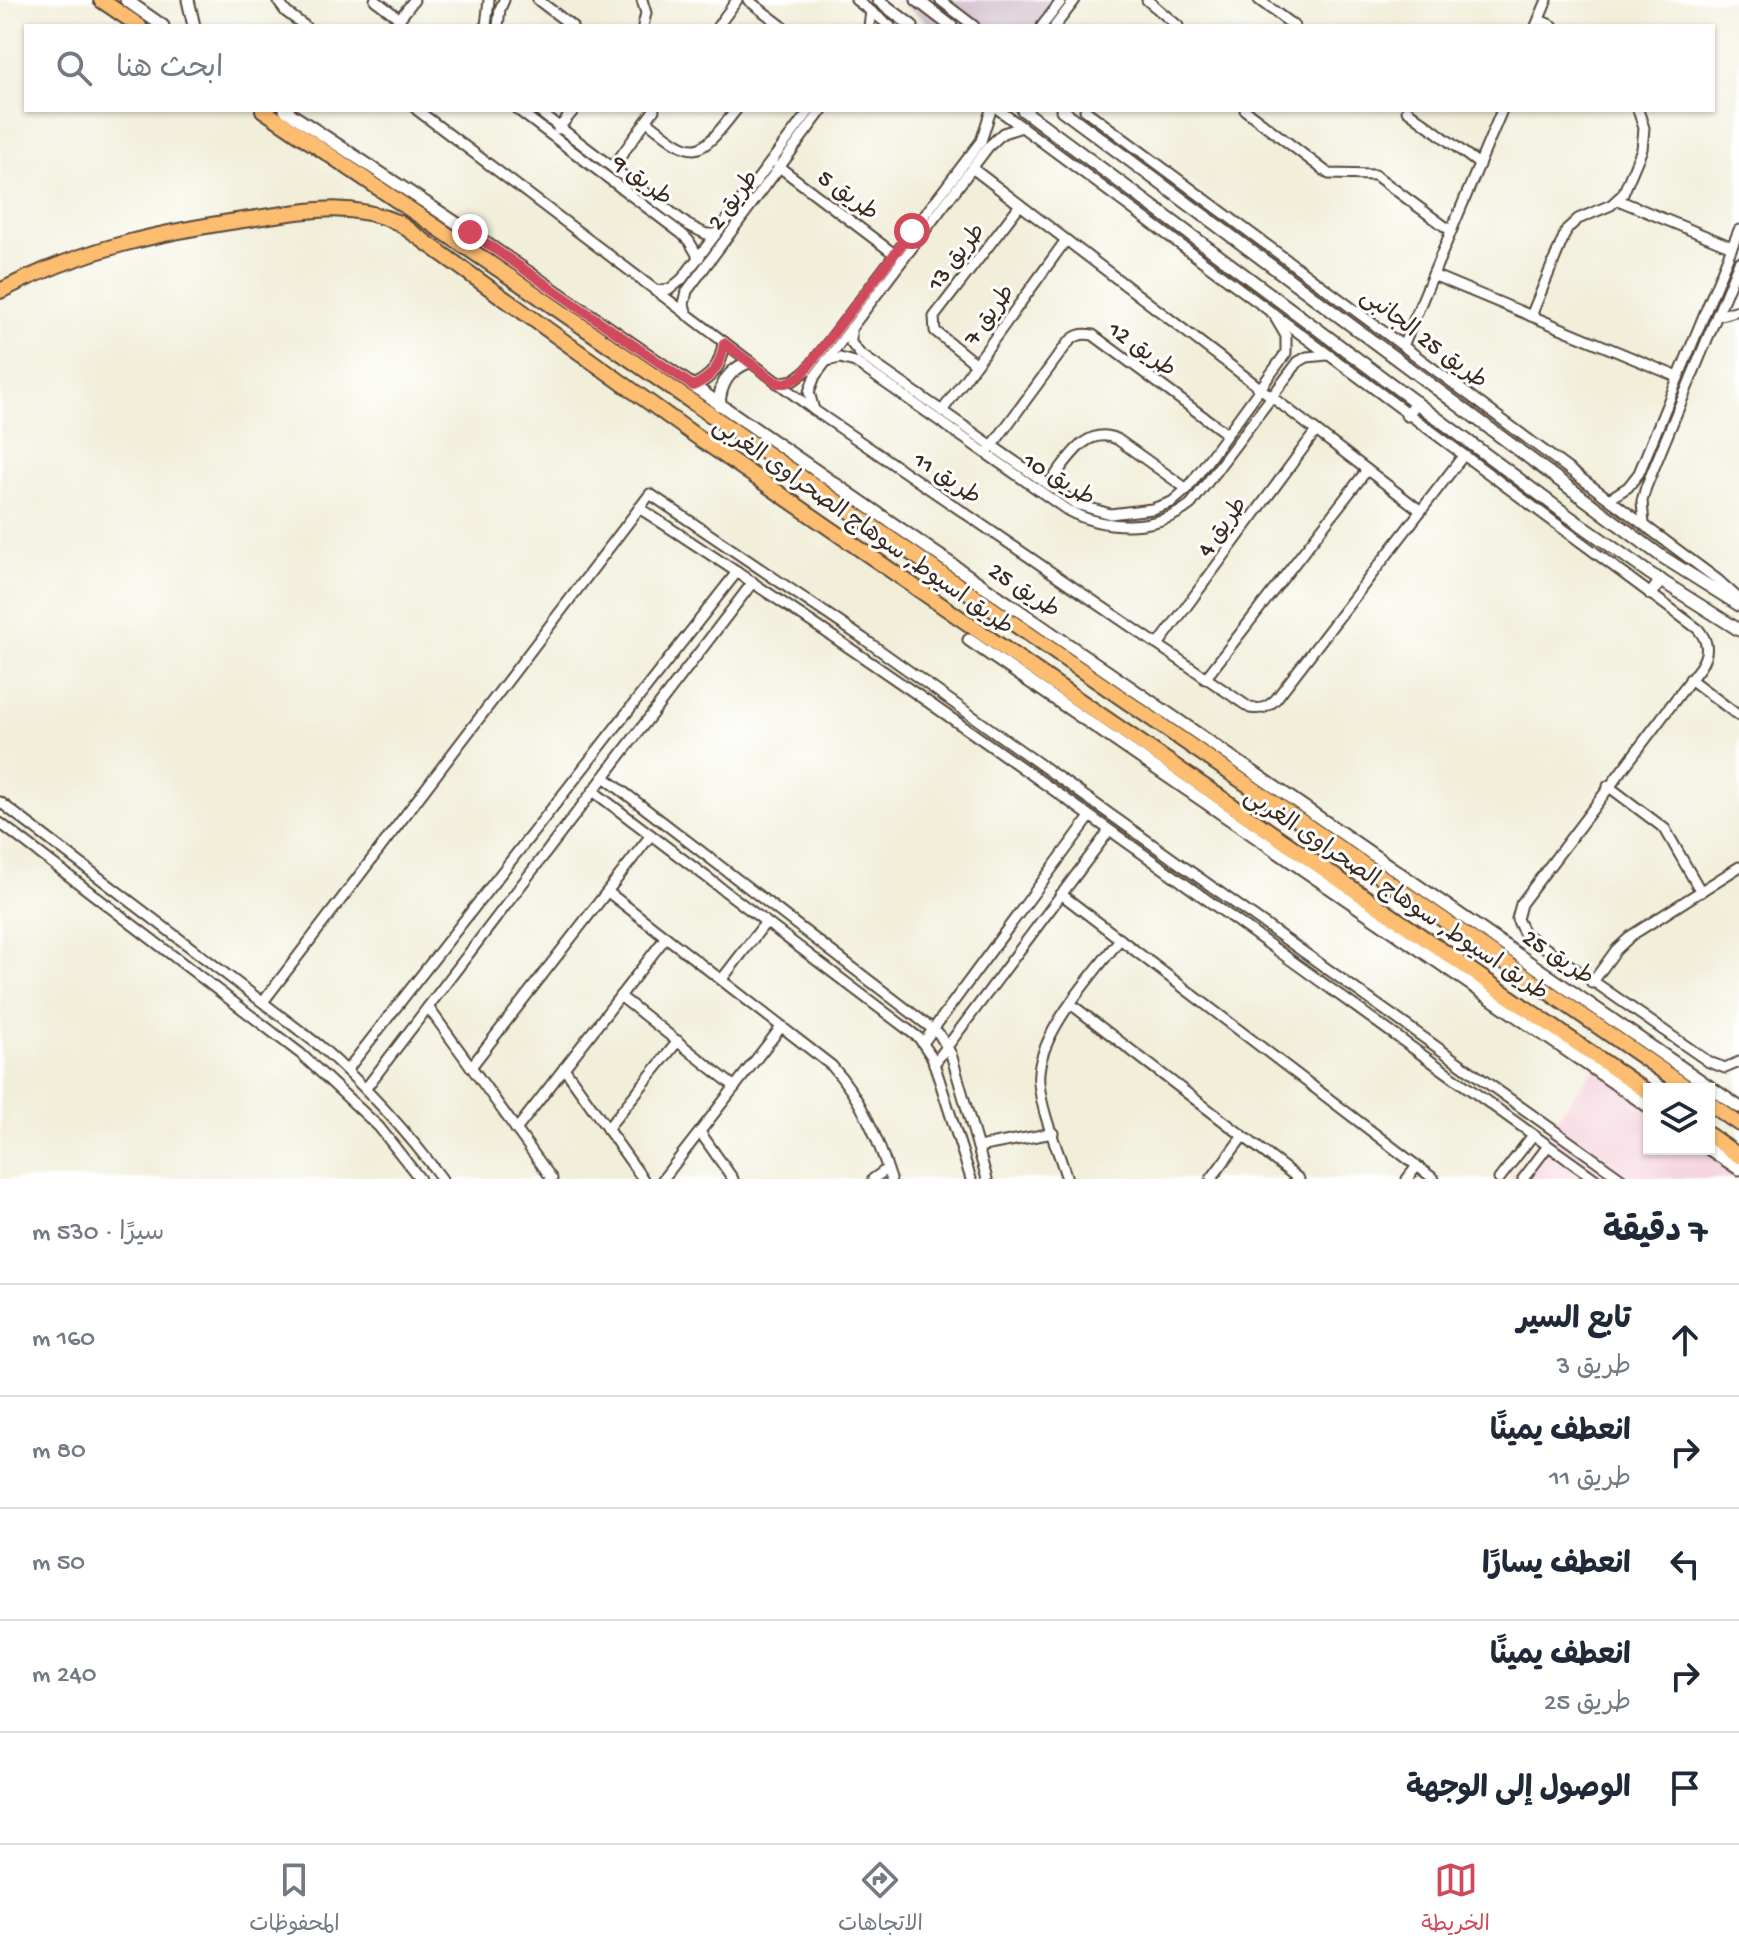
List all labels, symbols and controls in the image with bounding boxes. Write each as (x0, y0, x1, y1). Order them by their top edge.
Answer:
search box (24, 24, 1715, 112)
icon: search (52, 46, 96, 90)
text: ابحث هنا (116, 53, 223, 88)
street label: طريق 9 (604, 149, 677, 214)
street label: طريق 2 (703, 165, 767, 237)
street label: طريق 5 (811, 165, 883, 229)
route start (894, 213, 930, 249)
route end (452, 214, 488, 250)
street label: طريق 13 (922, 218, 993, 299)
street label: طريق 7 (958, 280, 1023, 353)
street label: طريق 25 الجانبى (1354, 283, 1492, 397)
street label: طريق 12 (1100, 316, 1181, 385)
street label: طريق اسيوط, سوهاج الصحراوى الغربى (706, 413, 1018, 643)
street label: طريق 11 (906, 446, 985, 513)
street label: طريق 10 (1016, 447, 1100, 514)
street label: طريق 4 (1192, 492, 1255, 564)
street label: طريق 25 (982, 557, 1065, 626)
street label: طريق اسيوط, سوهاج الصحراوى الغربى (1237, 783, 1553, 1009)
street label: طريق 25 (1516, 924, 1599, 993)
map controls (1643, 1083, 1715, 1155)
button: layers (1643, 1083, 1715, 1155)
text: 7 دقيقة (1603, 1214, 1707, 1254)
text: سيرًا · 530 m (32, 1219, 164, 1250)
text: تابع السير (1517, 1304, 1631, 1339)
icon: ahead (1663, 1318, 1707, 1362)
text: 160 m (32, 1325, 95, 1356)
text: طريق 3 (1557, 1353, 1631, 1384)
text: انعطف يمينًا (1490, 1416, 1631, 1451)
icon: right (1663, 1430, 1707, 1474)
text: 80 m (32, 1437, 86, 1468)
text: طريق 11 (1549, 1465, 1631, 1496)
icon: left (1663, 1542, 1707, 1586)
text: 50 m (32, 1549, 85, 1580)
text: انعطف يسارًا (1482, 1549, 1631, 1584)
text: انعطف يمينًا (1490, 1640, 1631, 1675)
icon: right (1663, 1654, 1707, 1698)
text: 240 m (32, 1661, 96, 1692)
text: طريق 25 (1544, 1689, 1631, 1720)
icon: arrive (1663, 1766, 1707, 1810)
text: الوصول إلى الوجهة (1406, 1773, 1631, 1808)
tab: المحفوظات (249, 1858, 340, 1942)
tab: الاتجاهات (838, 1858, 923, 1942)
tab: الخريطة (1421, 1858, 1490, 1942)

